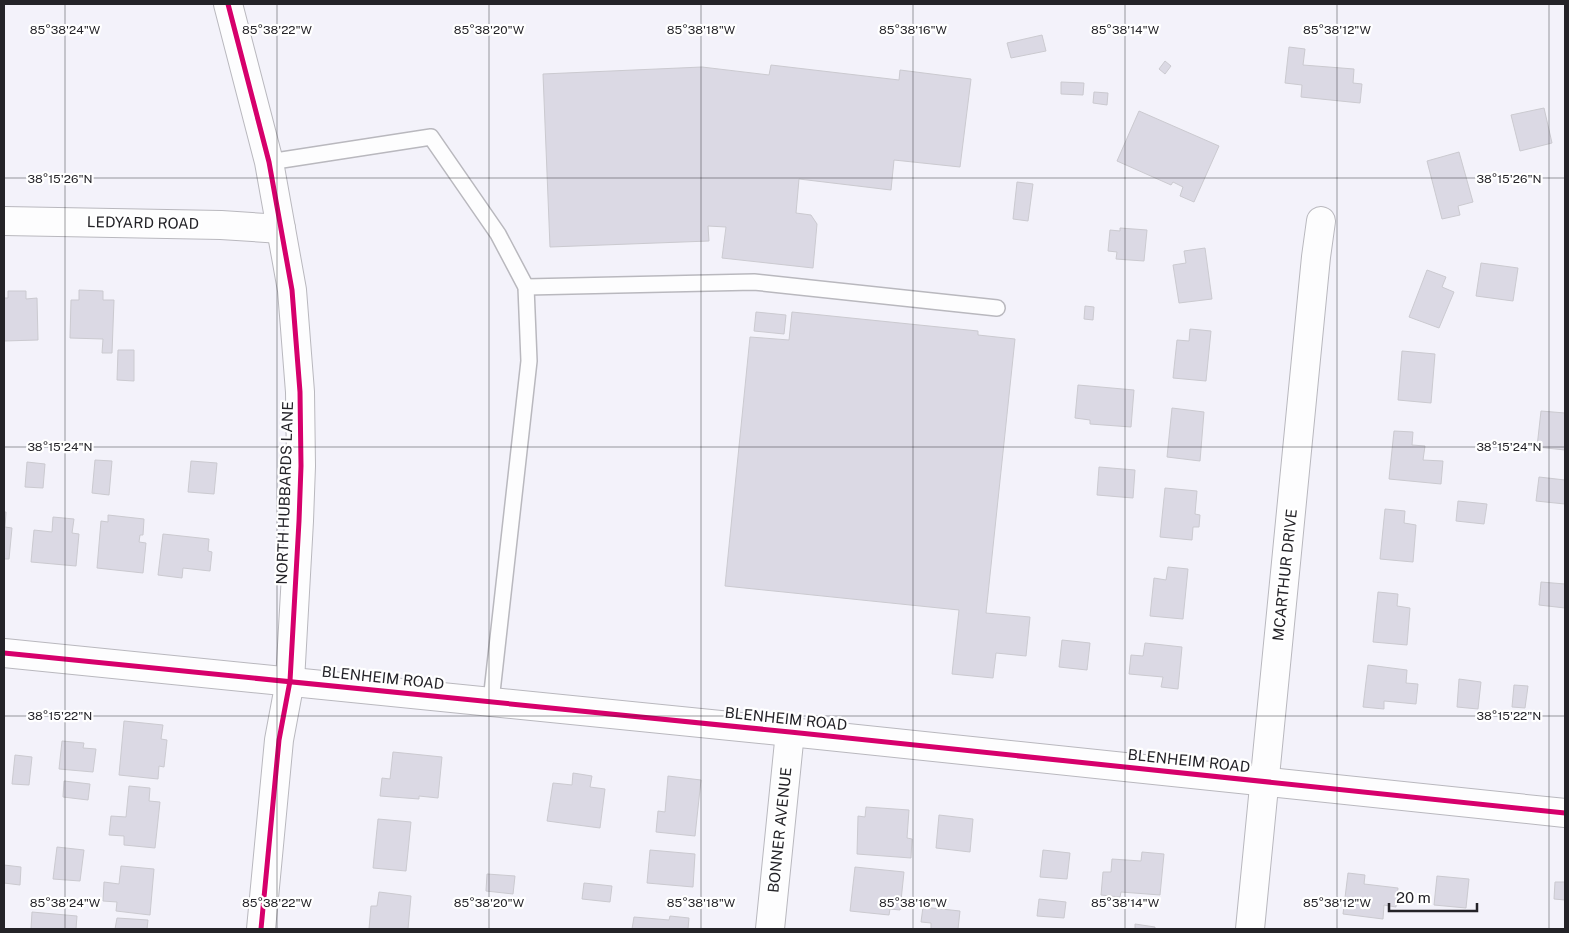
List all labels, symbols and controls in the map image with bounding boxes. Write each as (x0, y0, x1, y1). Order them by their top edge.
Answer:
text: 85°38'24"W (30, 23, 101, 37)
text: 85°38'22"W (242, 23, 313, 37)
text: 85°38'20"W (454, 23, 525, 37)
text: 85°38'18"W (667, 23, 736, 37)
text: 85°38'16"W (879, 23, 948, 37)
text: 85°38'14"W (1091, 23, 1160, 37)
text: 85°38'12"W (1303, 23, 1371, 37)
text: 38°15'26"N (27, 172, 93, 186)
text: 38°15'26"N (1476, 172, 1542, 186)
street label: LEDYARD ROAD (87, 213, 199, 232)
street label: NORTH HUBBARDS LANE (273, 401, 296, 585)
text: 38°15'24"N (27, 440, 93, 454)
text: 38°15'24"N (1476, 440, 1542, 454)
street label: MCARTHUR DRIVE (1269, 508, 1300, 642)
street label: BLENHEIM ROAD (321, 663, 445, 692)
street label: BLENHEIM ROAD (724, 704, 848, 733)
text: 38°15'22"N (28, 709, 92, 723)
text: 38°15'22"N (1477, 709, 1541, 723)
street label: BLENHEIM ROAD (1127, 746, 1251, 775)
street label: BONNER AVENUE (764, 766, 795, 894)
scale bar (1389, 880, 1476, 912)
text: 20 m (1396, 889, 1431, 906)
text: 85°38'24"W (30, 896, 101, 910)
text: 85°38'22"W (242, 896, 313, 910)
text: 85°38'20"W (454, 896, 525, 910)
text: 85°38'18"W (667, 896, 736, 910)
text: 85°38'16"W (879, 896, 948, 910)
text: 85°38'14"W (1091, 896, 1160, 910)
text: 85°38'12"W (1303, 896, 1371, 910)

